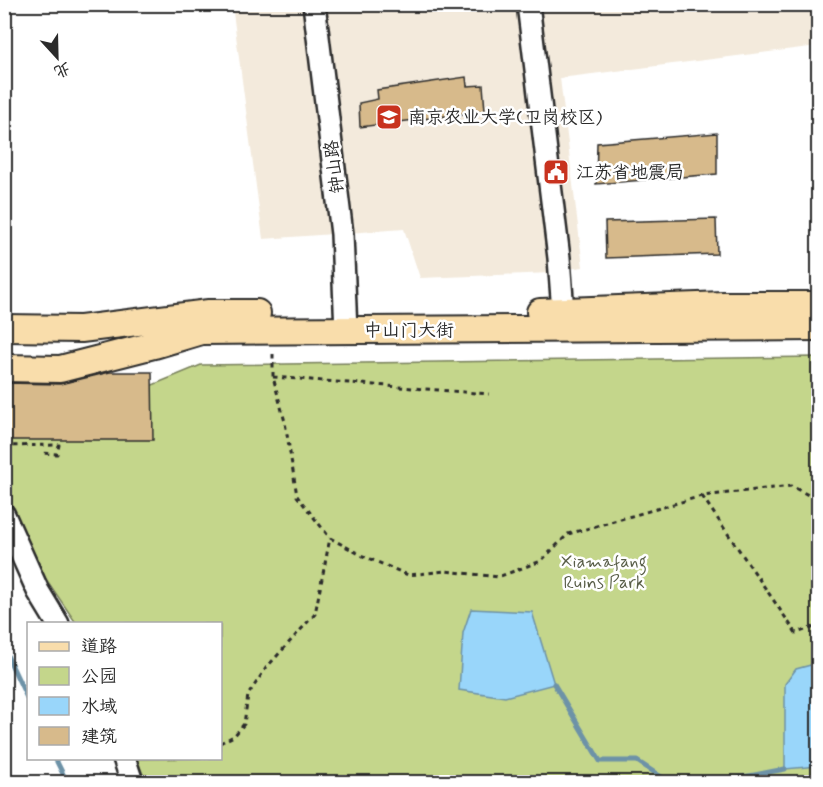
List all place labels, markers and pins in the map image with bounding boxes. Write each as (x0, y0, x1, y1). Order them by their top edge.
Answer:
school or university icon: 南京农业大学(卫岗校区) (374, 102, 404, 132)
place label: 南京农业大学(卫岗校区) (408, 106, 603, 130)
public building icon: 江苏省地震局 (541, 157, 571, 187)
place label: 江苏省地震局 (576, 161, 684, 185)

